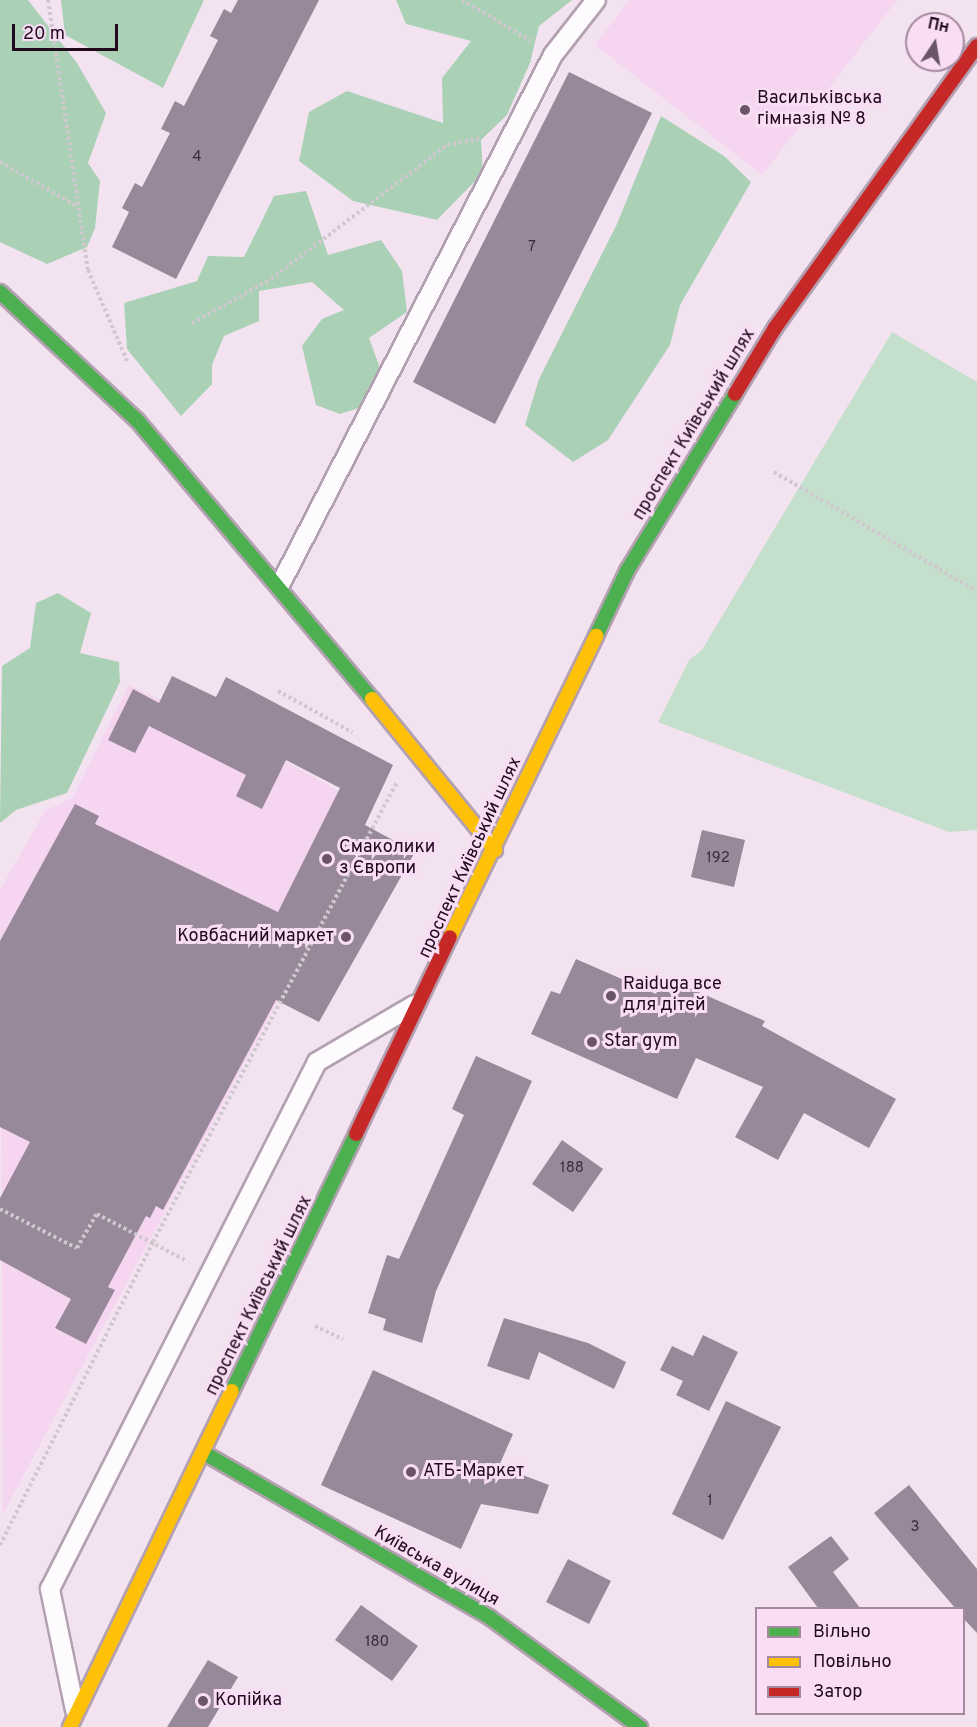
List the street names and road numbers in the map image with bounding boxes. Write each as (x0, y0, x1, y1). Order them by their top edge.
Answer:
street label: проспект Київський шлях (629, 325, 761, 525)
street label: проспект Київський шлях (415, 754, 527, 962)
street label: проспект Київський шлях (202, 1193, 318, 1399)
street label: Київська вулиця (369, 1522, 503, 1612)

